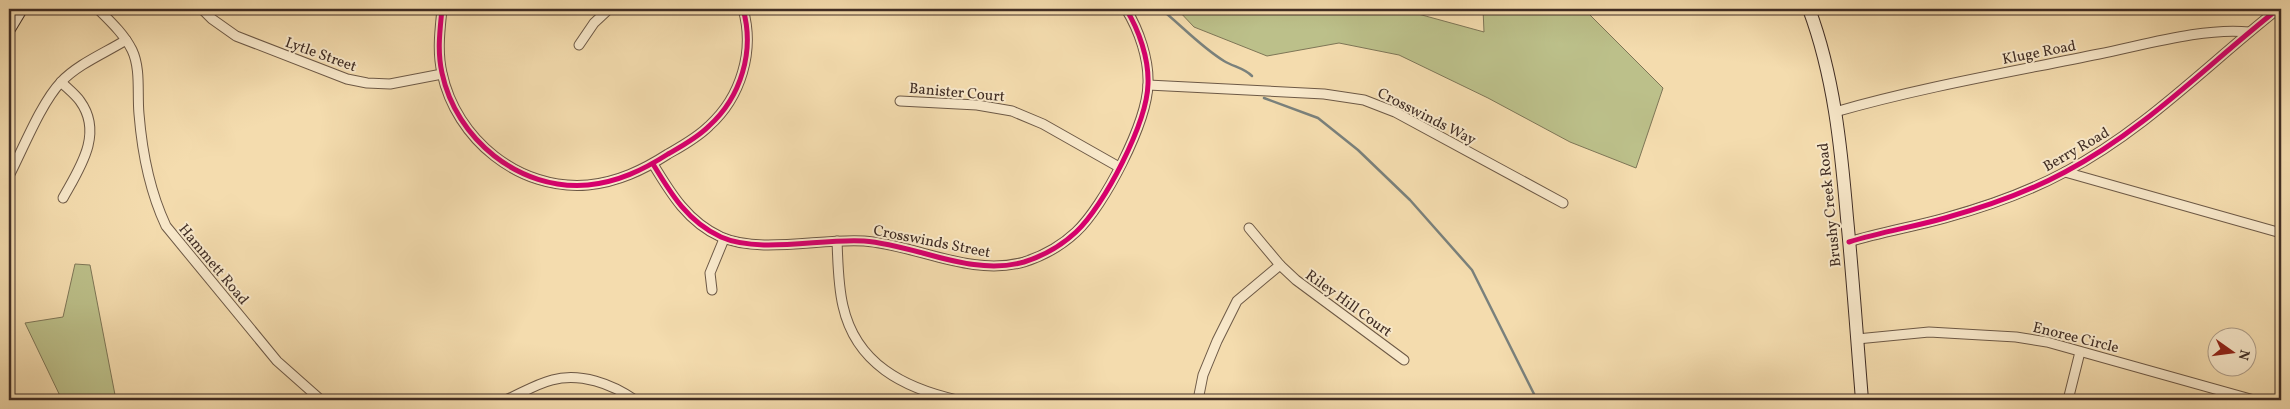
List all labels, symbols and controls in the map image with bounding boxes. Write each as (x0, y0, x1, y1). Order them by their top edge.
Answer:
street label: Lytle Street (282, 33, 359, 78)
street label: Kluge Road (2001, 36, 2078, 71)
street label: Banister Court (908, 79, 1006, 108)
street label: Crosswinds Way (1373, 83, 1479, 151)
street label: Berry Road (2040, 123, 2114, 178)
street label: Brushy Creek Road (1814, 142, 1847, 268)
street label: Hammett Road (173, 220, 253, 310)
street label: Crosswinds Street (871, 221, 992, 264)
street label: Riley Hill Court (1301, 266, 1396, 343)
street label: Enoree Circle (2030, 318, 2121, 359)
north arrow (2208, 326, 2258, 376)
text: N (2233, 348, 2254, 362)

